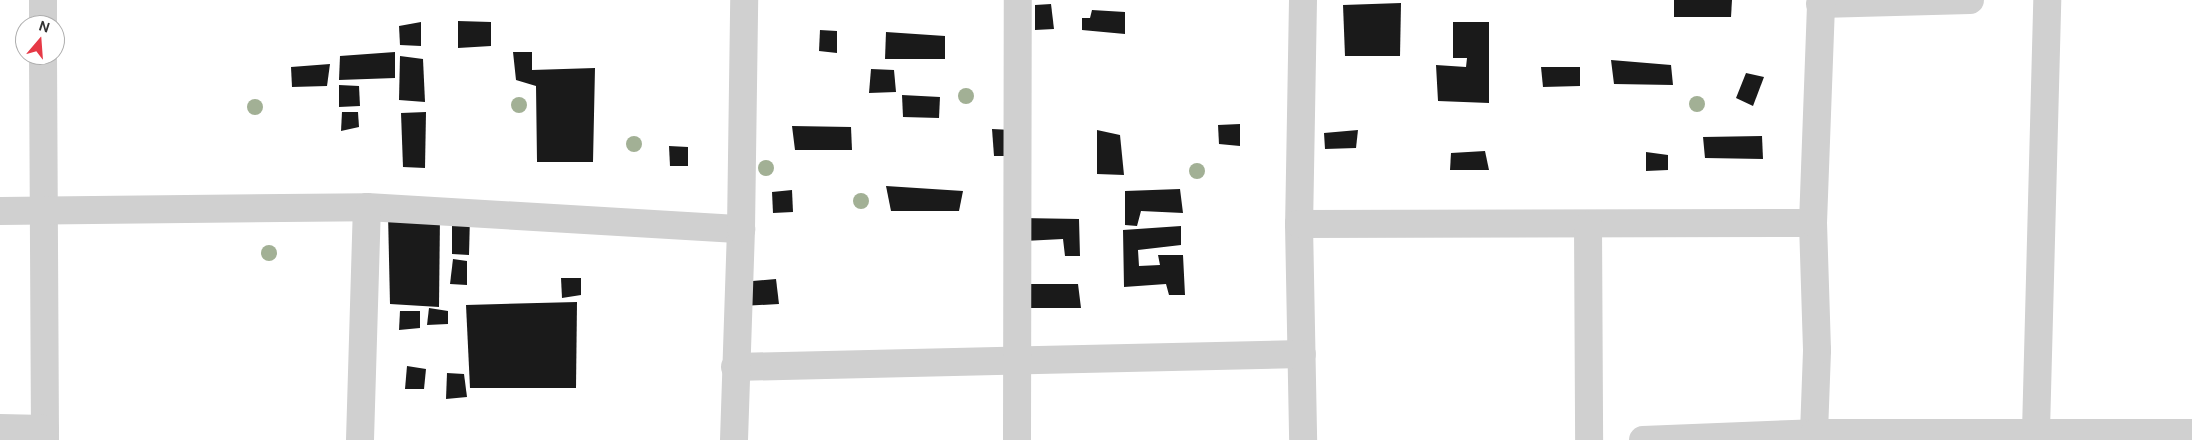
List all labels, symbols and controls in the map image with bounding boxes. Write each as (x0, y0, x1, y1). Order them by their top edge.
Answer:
north arrow (15, 15, 65, 65)
text: N (37, 17, 52, 37)

